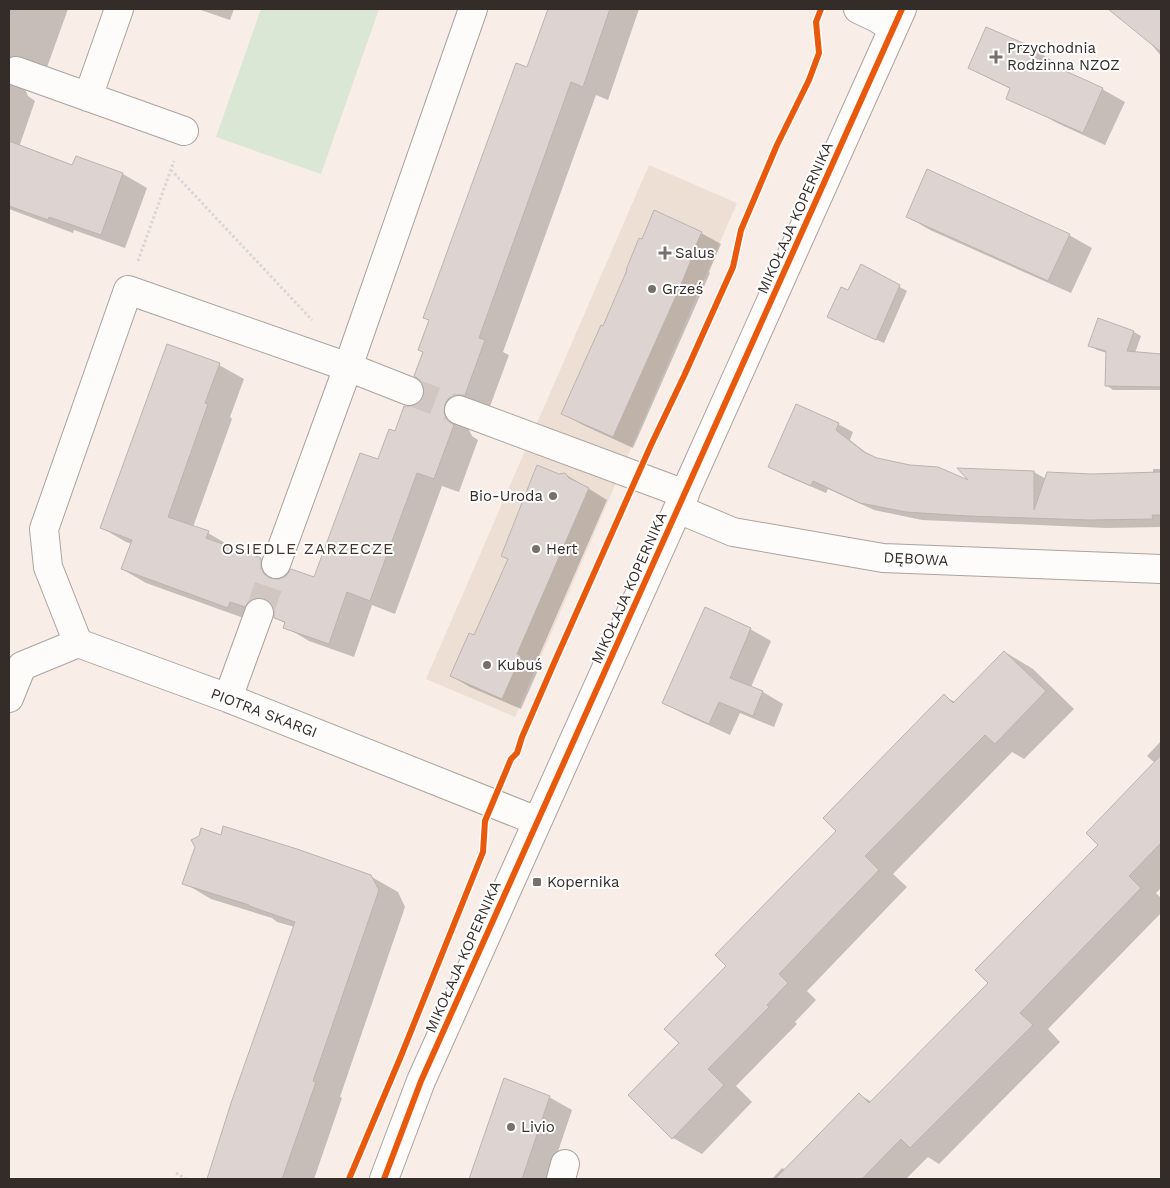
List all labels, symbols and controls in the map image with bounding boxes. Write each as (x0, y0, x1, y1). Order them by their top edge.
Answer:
place label: Przychodnia Rodzinna NZOZ (1007, 39, 1120, 74)
marker: Przychodnia Rodzinna NZOZ (989, 50, 1003, 64)
street label: MIKOŁAJA KOPERNIKA (753, 139, 837, 297)
place label: Salus (675, 244, 715, 262)
marker: Salus (659, 247, 671, 259)
place label: Grześ (662, 280, 704, 298)
marker: Grześ (646, 283, 658, 295)
place label: Bio-Uroda (469, 487, 543, 505)
marker: Bio-Uroda (547, 490, 559, 502)
street label: MIKOŁAJA KOPERNIKA (587, 509, 671, 667)
district label: OSIEDLE ZARZECZE (222, 539, 394, 558)
place label: Hert (546, 540, 578, 558)
marker: Hert (530, 543, 542, 555)
street label: DĘBOWA (883, 548, 949, 570)
place label: Kubuś (497, 656, 542, 674)
marker: Kubuś (481, 659, 493, 671)
street label: PIOTRA SKARGI (208, 684, 320, 742)
place label: Kopernika (547, 873, 620, 891)
marker: Kopernika (531, 876, 543, 888)
street label: MIKOŁAJA KOPERNIKA (421, 878, 505, 1036)
place label: Livio (521, 1118, 555, 1136)
marker: Livio (505, 1121, 517, 1133)

